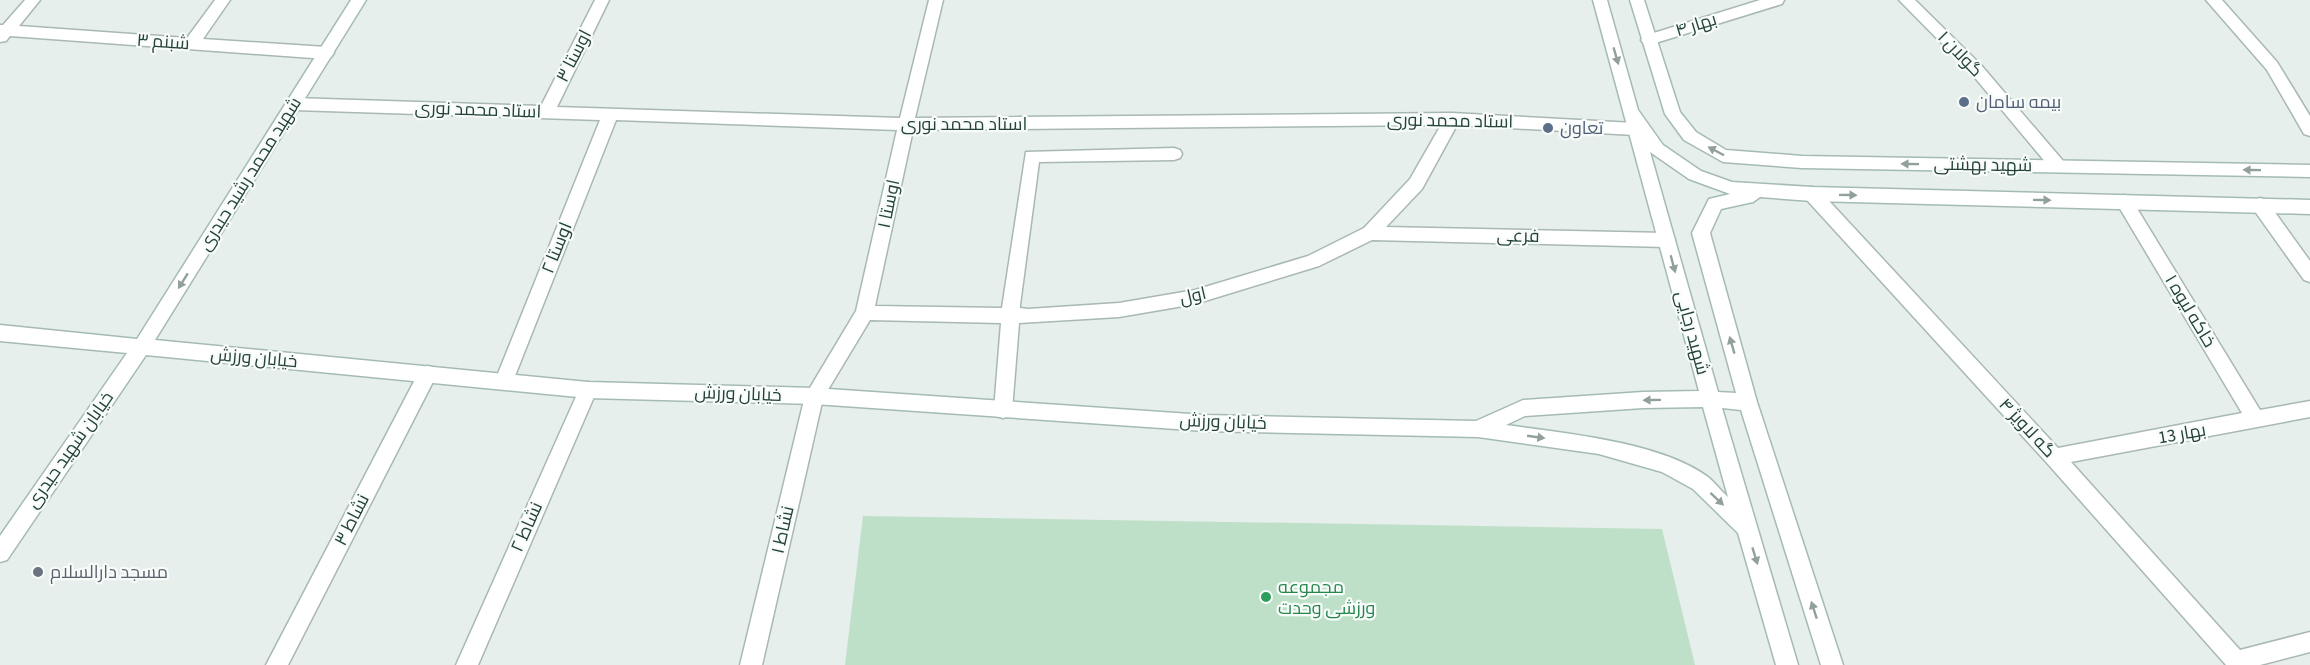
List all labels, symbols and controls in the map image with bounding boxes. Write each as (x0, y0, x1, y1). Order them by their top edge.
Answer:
street label: بهار ۴ (1672, 7, 1720, 43)
street label: اوستا ۳ (550, 25, 598, 87)
street label: گولان ۱ (1932, 25, 1988, 83)
street label: شبنم ۳ (136, 28, 190, 56)
one-way arrow (1612, 47, 1621, 65)
place label: بیمه سامان (1976, 90, 2061, 115)
street label: شهید محمد رشید حیدری (193, 92, 307, 256)
street label: استاد محمد نوری (414, 95, 542, 125)
marker: بیمه سامان (1957, 95, 1971, 109)
street label: استاد محمد نوری (1387, 107, 1513, 135)
street label: استاد محمد نوری (901, 112, 1027, 137)
place label: تعاون (1560, 116, 1604, 141)
marker: تعاون (1541, 121, 1555, 135)
one-way arrow (1707, 146, 1724, 156)
street label: شهید بهشتی (1933, 152, 2033, 178)
one-way arrow (1900, 159, 1919, 169)
one-way arrow (2242, 165, 2261, 175)
street label: اوستا ۱ (872, 177, 906, 231)
one-way arrow (1838, 190, 1857, 200)
one-way arrow (2033, 195, 2052, 205)
street label: اوستا ۲ (535, 219, 579, 277)
street label: فرعی (1496, 223, 1540, 249)
one-way arrow (1669, 256, 1678, 274)
street label: خاکه لیوه ۱ (2158, 270, 2222, 352)
one-way arrow (177, 273, 188, 289)
street label: اول (1177, 281, 1209, 311)
street label: شهید رجایی (1669, 288, 1715, 378)
one-way arrow (1727, 336, 1737, 354)
street label: خیابان ورزش (209, 342, 299, 374)
street label: خیابان ورزش (694, 380, 782, 408)
street label: خیابان شهید حیدری (20, 387, 120, 513)
street label: گه لاویژ ۴ (1993, 393, 2061, 463)
one-way arrow (1642, 395, 1661, 405)
street label: خیابان ورزش (1179, 408, 1267, 436)
street label: بهار 13 (2156, 418, 2208, 450)
one-way arrow (1527, 432, 1546, 441)
street label: نشاط ۳ (328, 490, 376, 550)
one-way arrow (1710, 492, 1725, 506)
street label: نشاط ۲ (505, 498, 549, 556)
street label: نشاط ۱ (765, 504, 801, 556)
one-way arrow (1751, 547, 1760, 565)
place label: مسجد دارالسلام (50, 560, 168, 585)
marker: مسجد دارالسلام (31, 565, 45, 579)
place label: مجموعه ورزشی وحدت (1278, 575, 1375, 621)
marker: مجموعه ورزشی وحدت (1259, 590, 1273, 604)
one-way arrow (1809, 600, 1818, 618)

